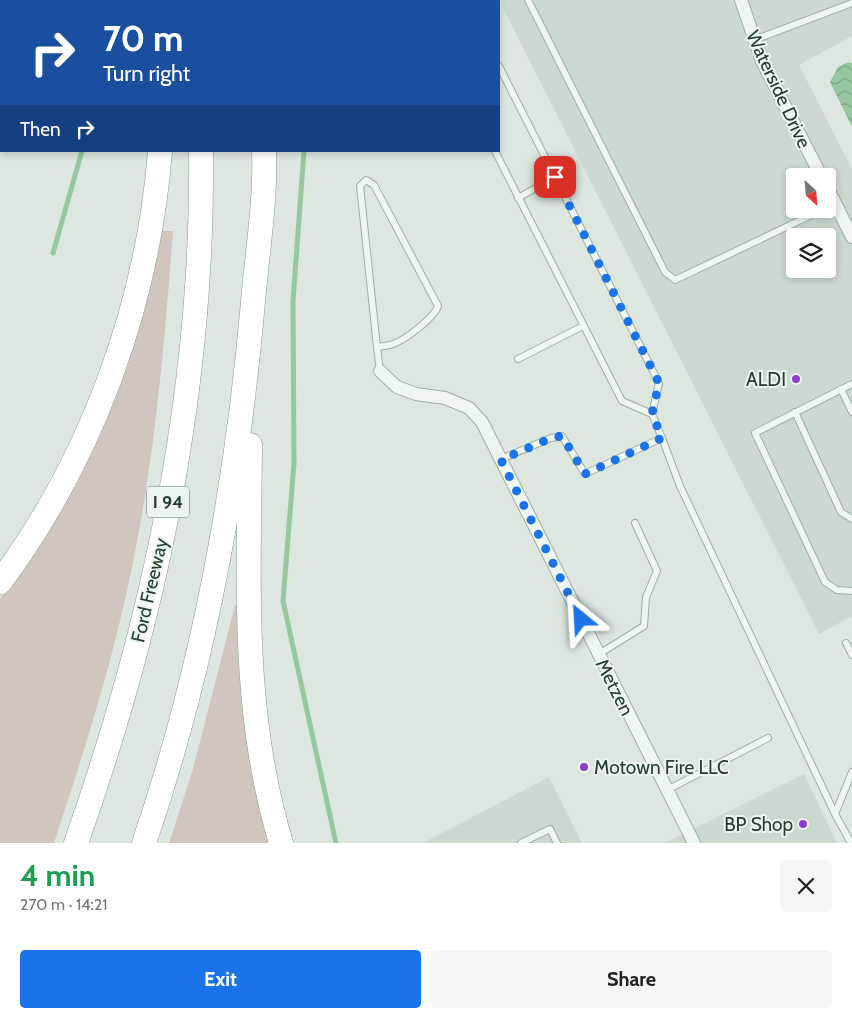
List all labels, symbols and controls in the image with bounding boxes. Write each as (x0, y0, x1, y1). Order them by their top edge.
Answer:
text: 70 m (103, 17, 184, 60)
icon: right (20, 20, 85, 85)
street label: Waterside Drive (741, 27, 816, 152)
text: Turn right (103, 60, 190, 87)
icon: right (71, 115, 99, 143)
text: Then (20, 118, 61, 141)
pin (534, 156, 576, 198)
icon: arrive (541, 163, 569, 191)
north arrow (786, 168, 836, 218)
map controls (786, 168, 836, 278)
button: layers (786, 228, 836, 278)
place label: ALDI (746, 368, 786, 391)
marker: ALDI (790, 373, 802, 385)
road number: I 94 (147, 487, 189, 518)
street label: Ford Freeway (126, 535, 173, 645)
position arrow (554, 592, 606, 644)
street label: Metzen (591, 655, 639, 719)
place label: Motown Fire LLC (594, 756, 729, 779)
marker: Motown Fire LLC (578, 761, 590, 773)
place label: BP Shop (724, 813, 793, 836)
marker: BP Shop (797, 818, 809, 830)
text: 4 min (20, 857, 95, 894)
button: close (780, 860, 832, 912)
text: 270 m · 14:21 (20, 895, 108, 914)
button: Exit (20, 950, 421, 1008)
button: Share (431, 950, 832, 1008)

